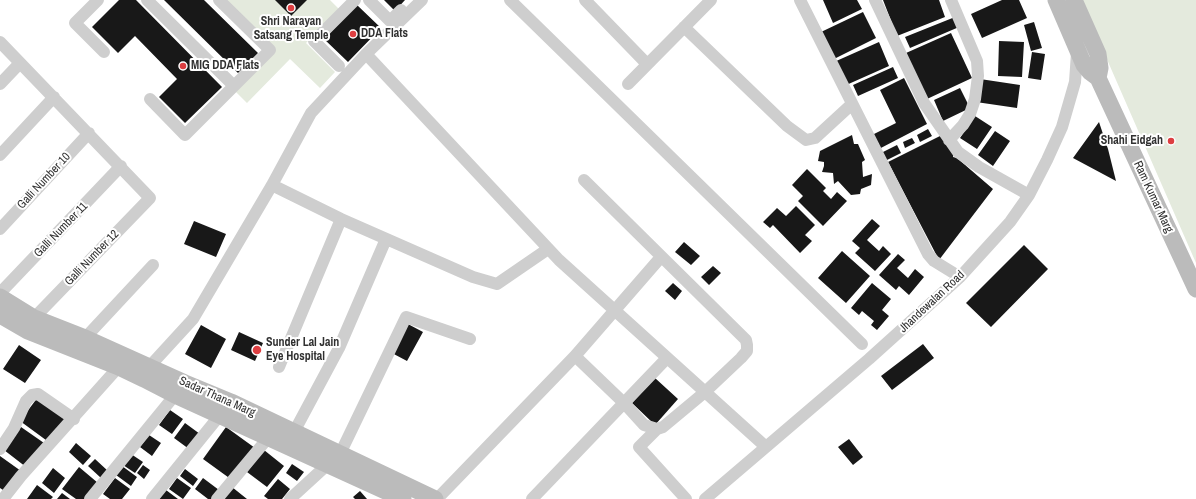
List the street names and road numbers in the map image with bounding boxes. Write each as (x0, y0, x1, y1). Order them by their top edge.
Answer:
street label: Galli Number 10 (14, 150, 74, 212)
street label: Ram Kumar Marg (1130, 159, 1176, 235)
street label: Galli Number 11 (31, 199, 91, 261)
street label: Galli Number 12 (62, 227, 122, 289)
street label: Jhandewalan Road (896, 268, 968, 336)
street label: Sadar Thana Marg (177, 374, 257, 420)

